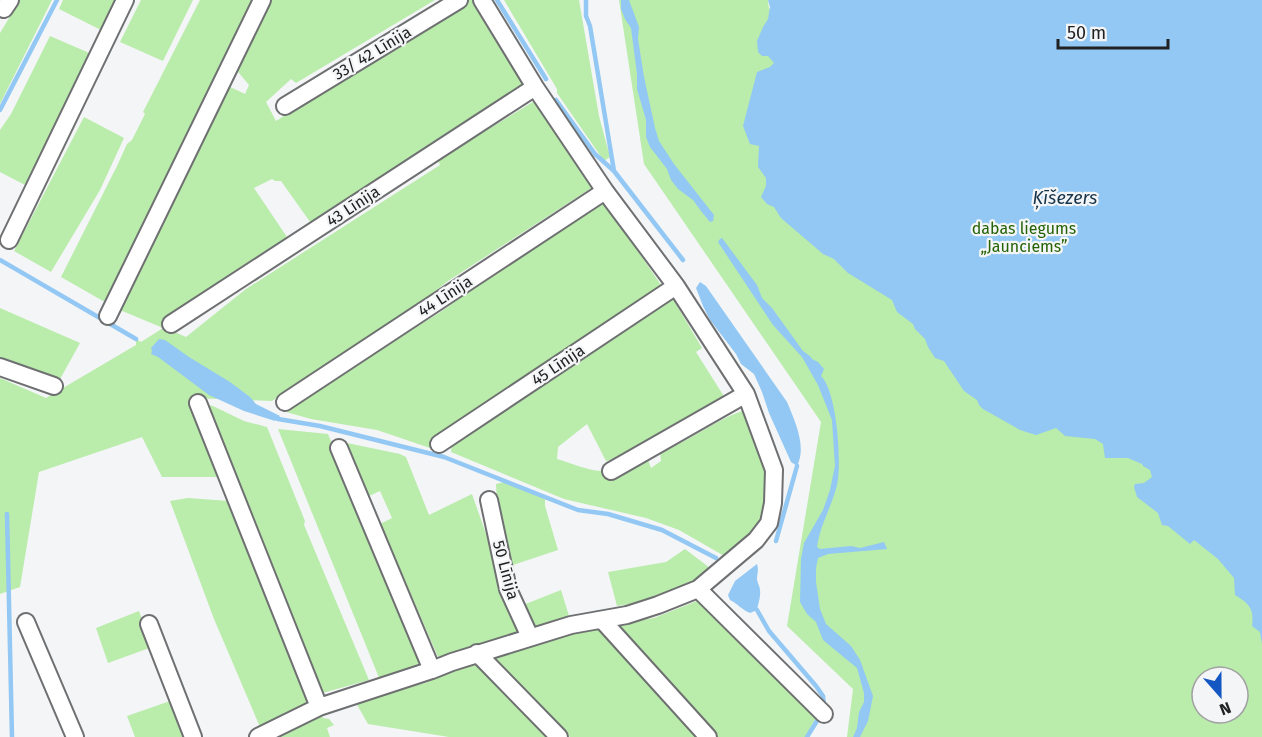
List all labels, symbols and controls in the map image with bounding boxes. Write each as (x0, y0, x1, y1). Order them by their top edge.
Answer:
scale bar (1058, 12, 1168, 50)
street label: 33/ 42 Līnija (329, 22, 415, 84)
text: 50 m (1067, 22, 1106, 44)
street label: 43 Līnija (323, 182, 383, 230)
water label: Ķīšezers (1033, 187, 1097, 210)
park label: dabas liegums „Jaunciems” (972, 219, 1076, 256)
street label: 44 Līnija (414, 272, 476, 320)
street label: 45 Līnija (528, 340, 588, 390)
street label: 50 Līnija (489, 538, 523, 602)
north arrow (1190, 665, 1250, 725)
text: N (1217, 698, 1234, 719)

